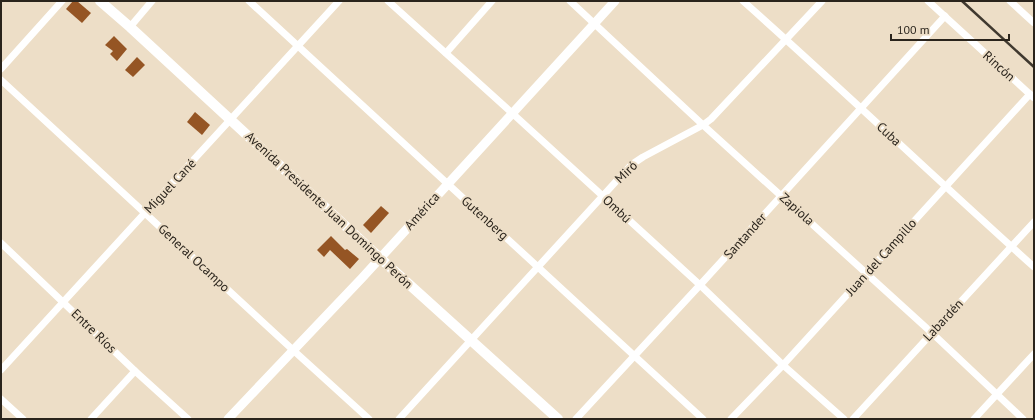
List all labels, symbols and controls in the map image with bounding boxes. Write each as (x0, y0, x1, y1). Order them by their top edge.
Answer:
scale bar (891, 16, 1009, 42)
text: 100 m (897, 22, 930, 37)
street label: Rincón (979, 47, 1019, 85)
street label: Cuba (873, 118, 905, 150)
street label: Avenida Presidente Juan Domingo Perón (242, 128, 416, 292)
street label: Miguel Cané (140, 155, 200, 217)
street label: Miró (611, 157, 641, 187)
street label: América (401, 189, 443, 233)
street label: Zapiola (776, 189, 818, 229)
street label: Ombú (599, 191, 635, 227)
street label: Gutenberg (458, 192, 512, 244)
street label: Santander (720, 209, 771, 263)
street label: Juan del Campillo (841, 215, 920, 300)
street label: General Ocampo (154, 220, 234, 296)
street label: Labardén (919, 295, 967, 345)
street label: Entre Ríos (68, 305, 120, 357)

